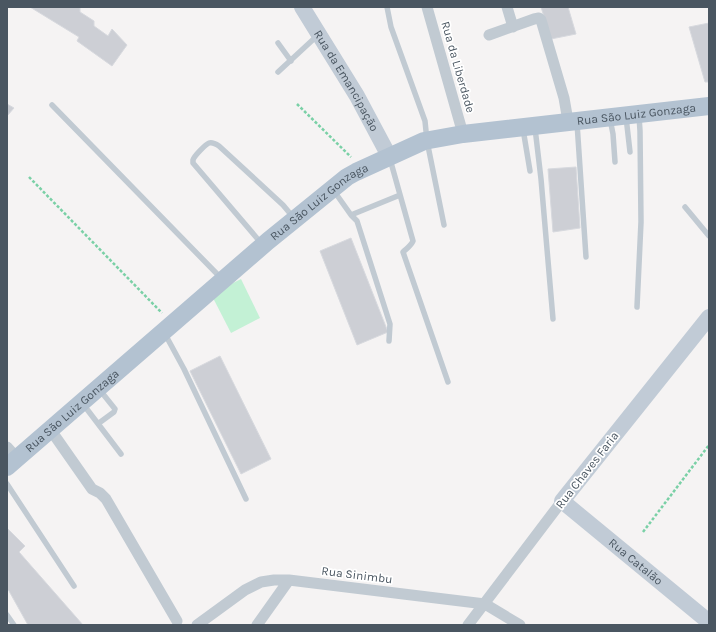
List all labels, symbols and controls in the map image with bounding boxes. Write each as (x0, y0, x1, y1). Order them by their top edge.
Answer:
street label: Rua da Liberdade (438, 20, 478, 114)
street label: Rua da Emancipação (311, 27, 382, 134)
street label: Rua São Luiz Gonzaga (576, 101, 697, 128)
street label: Rua São Luiz Gonzaga (267, 160, 370, 243)
street label: Rua São Luiz Gonzaga (22, 366, 122, 455)
street label: Rua Chaves Faria (553, 429, 621, 511)
street label: Rua Catalão (606, 535, 666, 588)
street label: Rua Sinimbu (321, 564, 393, 586)

